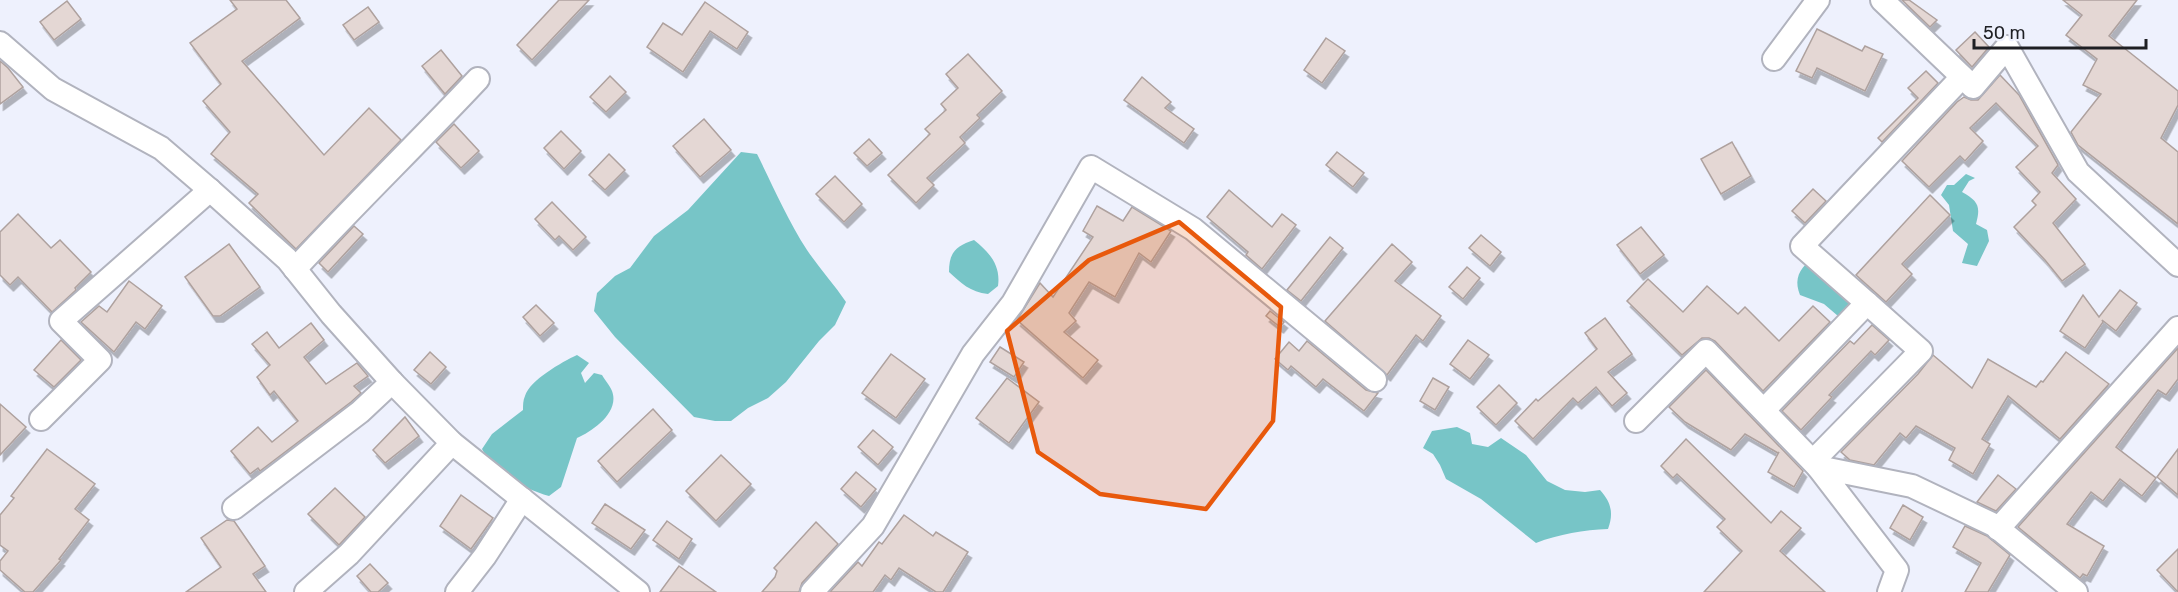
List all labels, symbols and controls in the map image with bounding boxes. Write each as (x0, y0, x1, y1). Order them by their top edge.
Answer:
scale bar (1974, 12, 2146, 50)
text: 50 m (1983, 22, 2026, 44)

